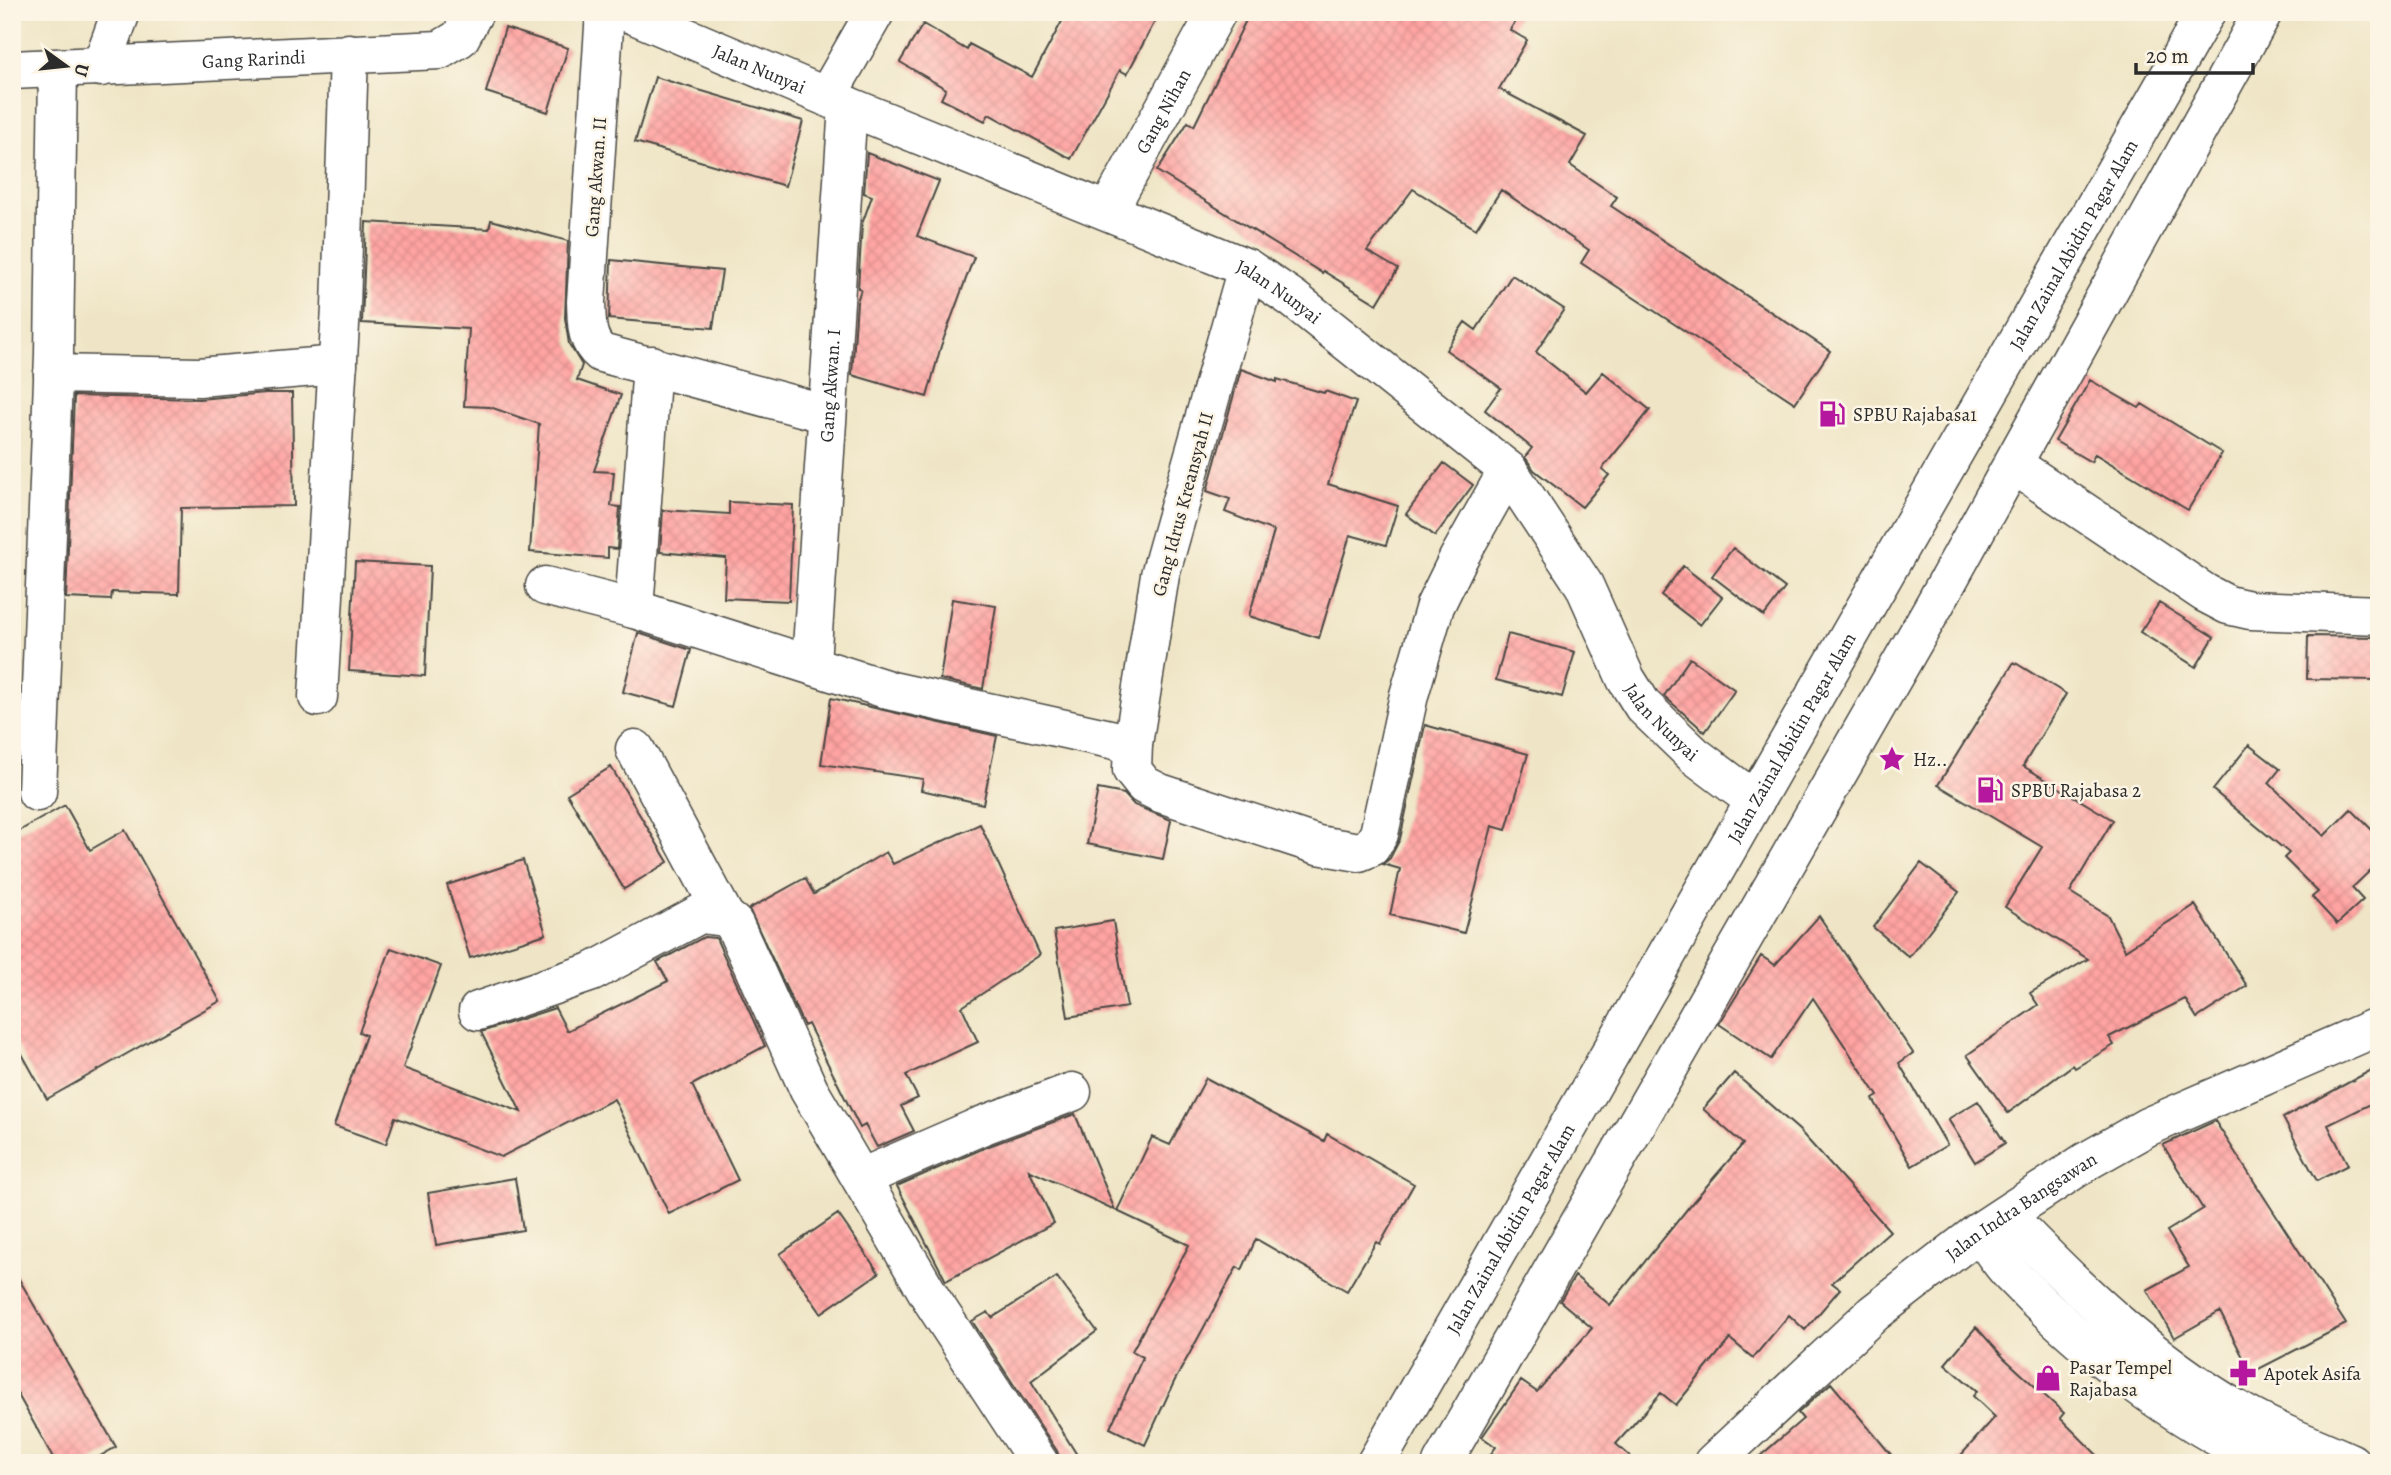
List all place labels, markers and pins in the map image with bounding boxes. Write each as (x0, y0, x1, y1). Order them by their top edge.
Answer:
fuel station icon: SPBU Rajabasa1 (1817, 399, 1847, 429)
place label: SPBU Rajabasa1 (1853, 402, 1977, 428)
place icon: Hz.. (1877, 744, 1907, 774)
place label: Hz.. (1913, 747, 1948, 773)
fuel station icon: SPBU Rajabasa 2 (1975, 775, 2005, 805)
place label: SPBU Rajabasa 2 (2011, 778, 2141, 804)
place label: Pasar Tempel Rajabasa (2069, 1355, 2173, 1403)
pharmacy icon: Apotek Asifa (2228, 1358, 2258, 1388)
place label: Apotek Asifa (2263, 1361, 2361, 1387)
shop icon: Pasar Tempel Rajabasa (2033, 1363, 2063, 1393)

